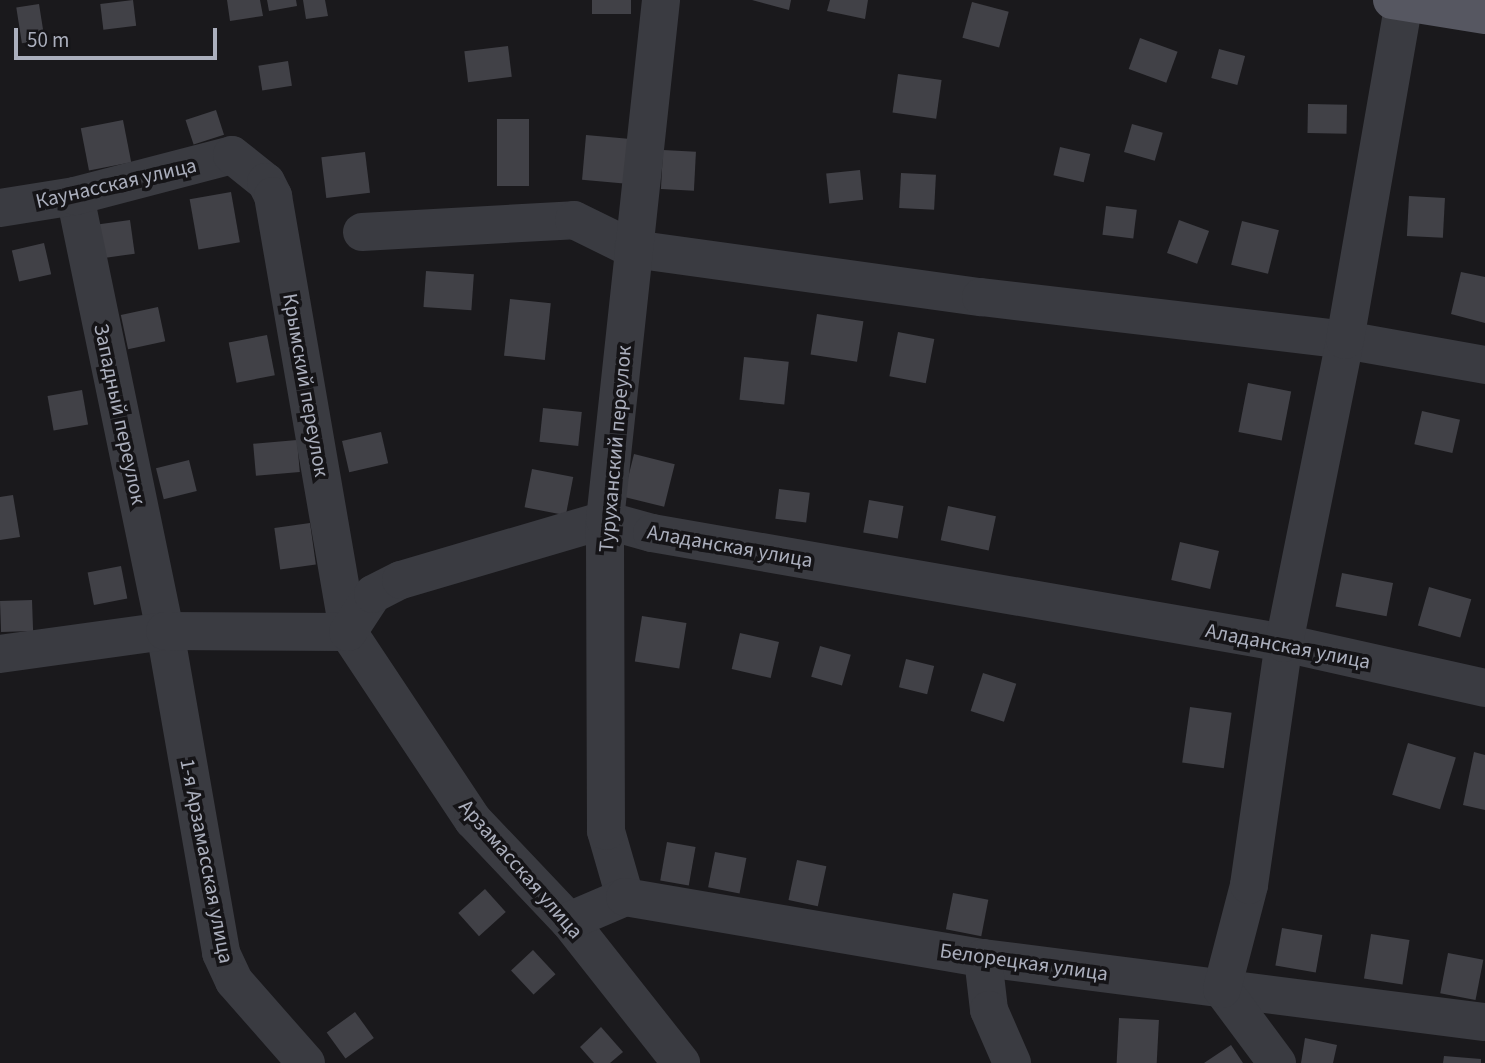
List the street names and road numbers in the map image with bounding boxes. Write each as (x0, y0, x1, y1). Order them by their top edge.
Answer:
street label: Каунасская улица (33, 152, 199, 214)
street label: Крымский переулок (277, 291, 335, 479)
street label: Западный переулок (89, 321, 151, 507)
street label: Туруханский переулок (593, 344, 637, 554)
street label: Аладанская улица (645, 519, 815, 573)
street label: Аладанская улица (1203, 618, 1373, 674)
street label: 1-я Арзамасская улица (175, 756, 239, 966)
street label: Арзамасская улица (454, 794, 588, 944)
street label: Белорецкая улица (938, 938, 1110, 986)

